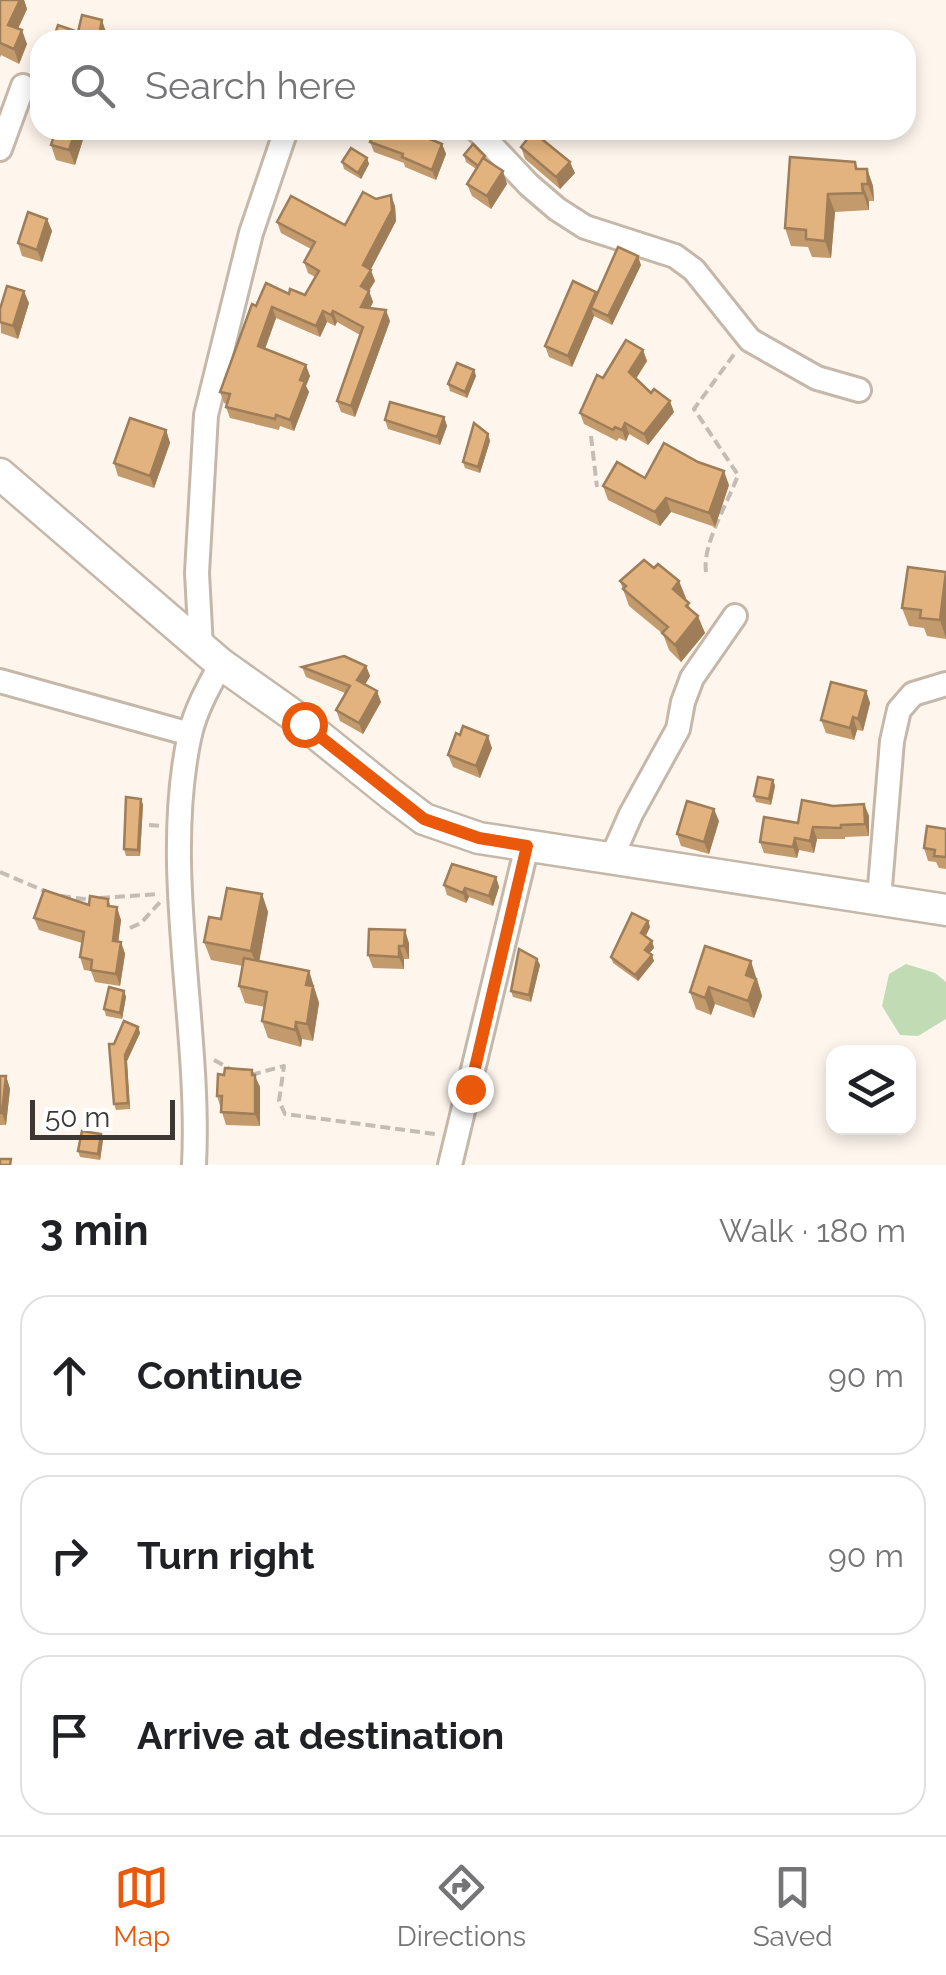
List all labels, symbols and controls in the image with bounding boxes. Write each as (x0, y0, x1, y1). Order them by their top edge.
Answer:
search box (30, 30, 916, 140)
icon: search (65, 58, 120, 113)
text: Search here (145, 63, 356, 108)
route start (282, 702, 328, 748)
map controls (826, 1045, 916, 1135)
button: layers (826, 1045, 916, 1135)
route end (448, 1067, 494, 1113)
scale bar (30, 1095, 175, 1140)
text: 50 m (45, 1101, 110, 1134)
text: 3 min (40, 1206, 149, 1255)
text: Walk · 180 m (719, 1212, 906, 1249)
icon: ahead (42, 1348, 97, 1403)
text: Continue (137, 1353, 302, 1398)
text: 90 m (828, 1357, 904, 1394)
icon: right (42, 1528, 97, 1583)
text: Turn right (137, 1533, 314, 1578)
text: 90 m (828, 1537, 904, 1574)
icon: arrive (42, 1708, 97, 1763)
text: Arrive at destination (137, 1713, 504, 1758)
tab: Map (113, 1860, 170, 1953)
tab: Directions (397, 1860, 526, 1953)
tab: Saved (753, 1860, 833, 1953)

